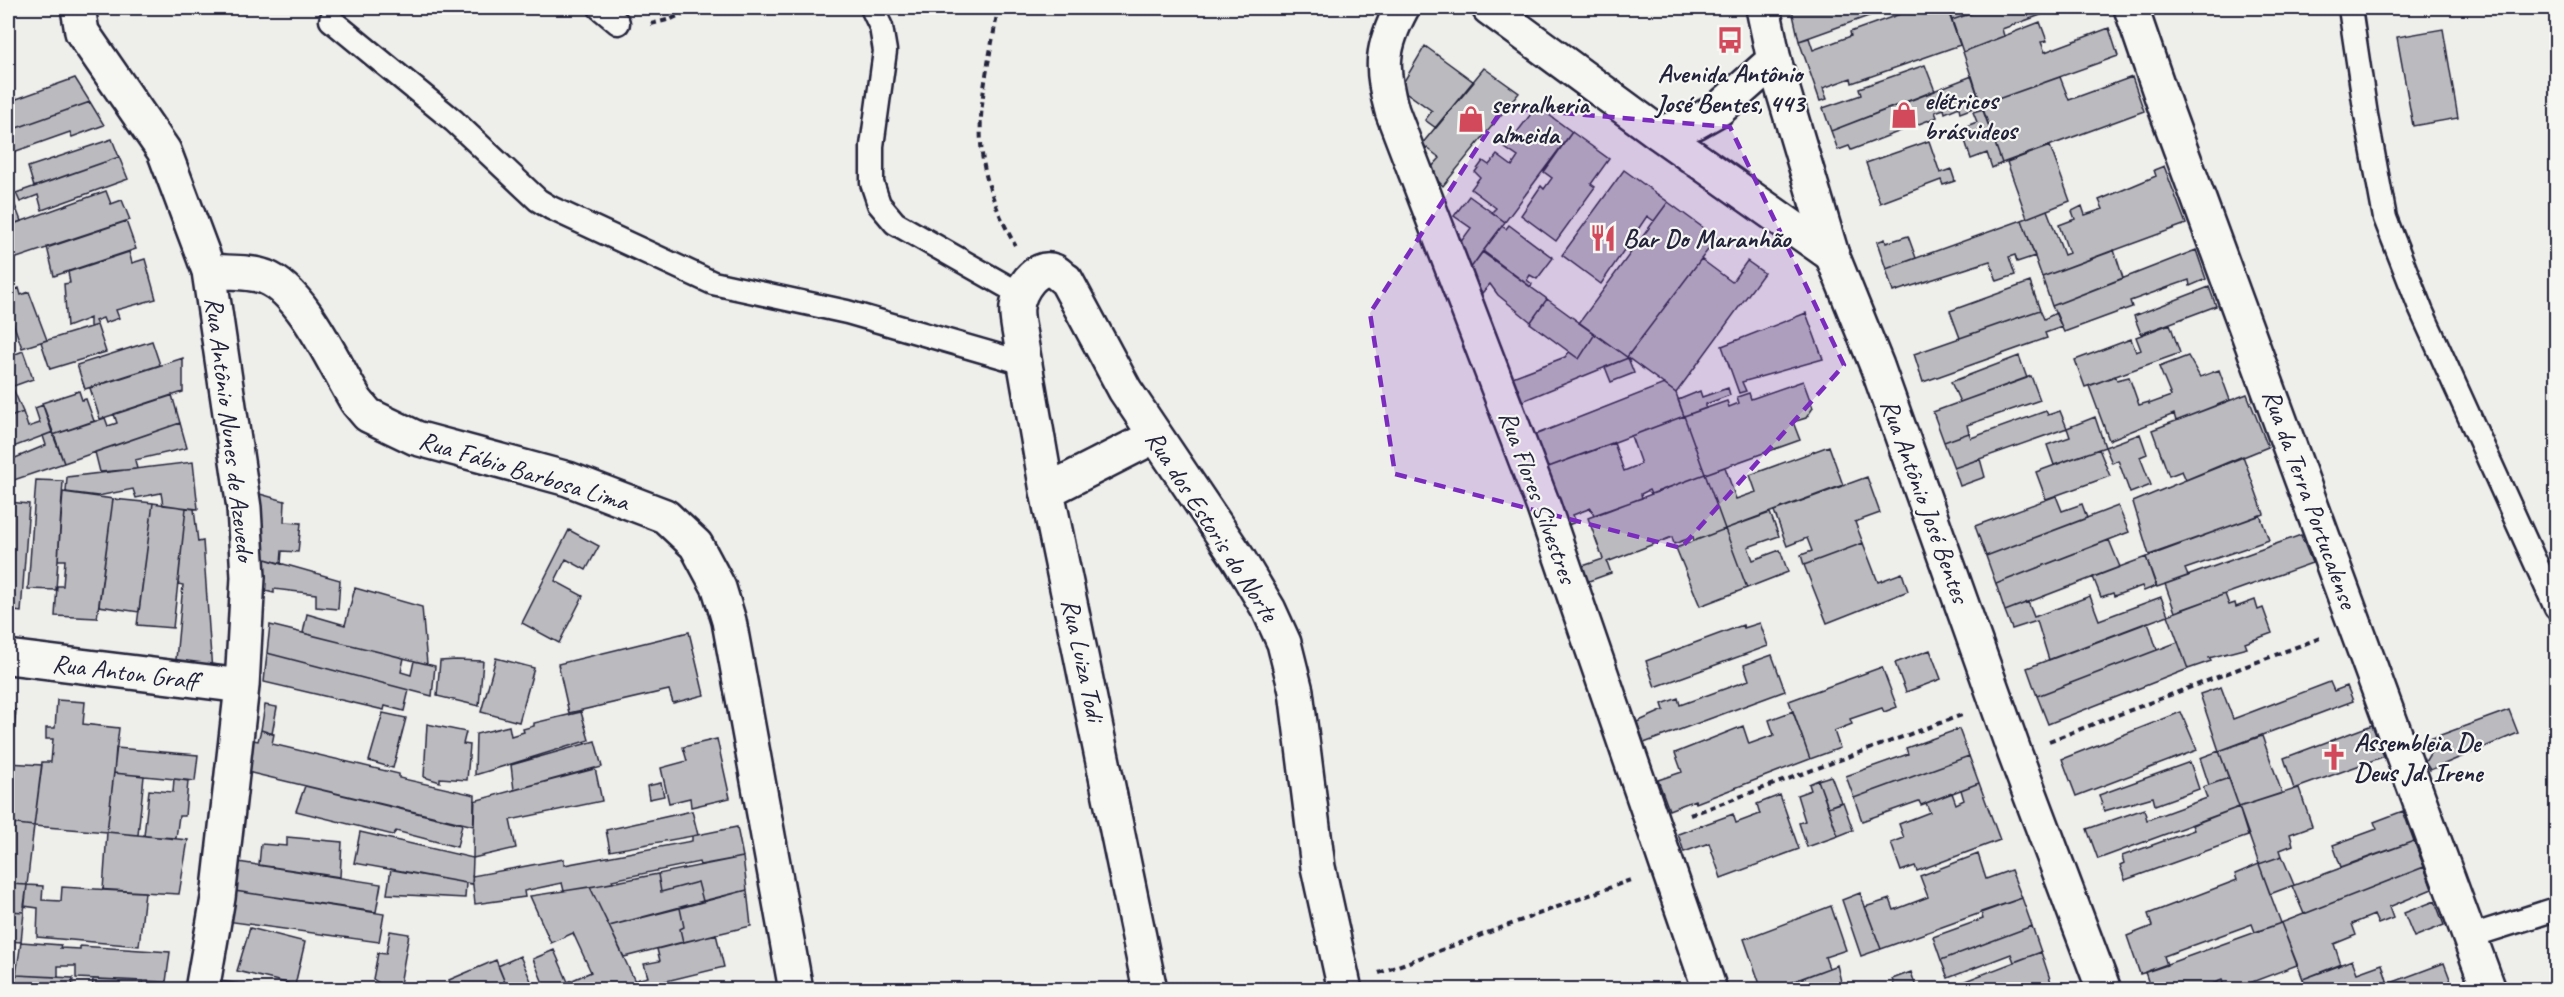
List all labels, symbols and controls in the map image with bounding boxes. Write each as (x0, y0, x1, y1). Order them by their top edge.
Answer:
bus stop icon: Avenida Antônio José Bentes, 443 (1715, 25, 1745, 55)
place label: Avenida Antônio José Bentes, 443 (1654, 57, 1806, 120)
place label: elétricos brásvideos (1924, 84, 2020, 147)
place label: serralheria almeida (1491, 88, 1591, 151)
shop icon: elétricos brásvideos (1889, 100, 1919, 130)
shop icon: serralheria almeida (1456, 104, 1486, 134)
place label: Bar Do Maranhão (1623, 222, 1792, 255)
restaurant icon: Bar Do Maranhão (1588, 223, 1618, 253)
street label: Rua Antônio Nunes de Azevedo (197, 295, 263, 566)
street label: Rua da Terra Portucalense (2255, 385, 2366, 615)
street label: Rua Antônio José Bentes (1873, 395, 1978, 609)
street label: Rua Flores Silvestres (1491, 406, 1585, 590)
street label: Rua Fábio Barbosa Lima (415, 423, 634, 519)
street label: Rua dos Estoris do Norte (1138, 424, 1287, 629)
street label: Rua Luiza Todi (1054, 596, 1113, 727)
street label: Rua Anton Graff (51, 647, 204, 698)
place label: Assembleia De Deus Jd. Irene (2354, 726, 2485, 789)
church icon: Assembleia De Deus Jd. Irene (2319, 742, 2349, 772)

